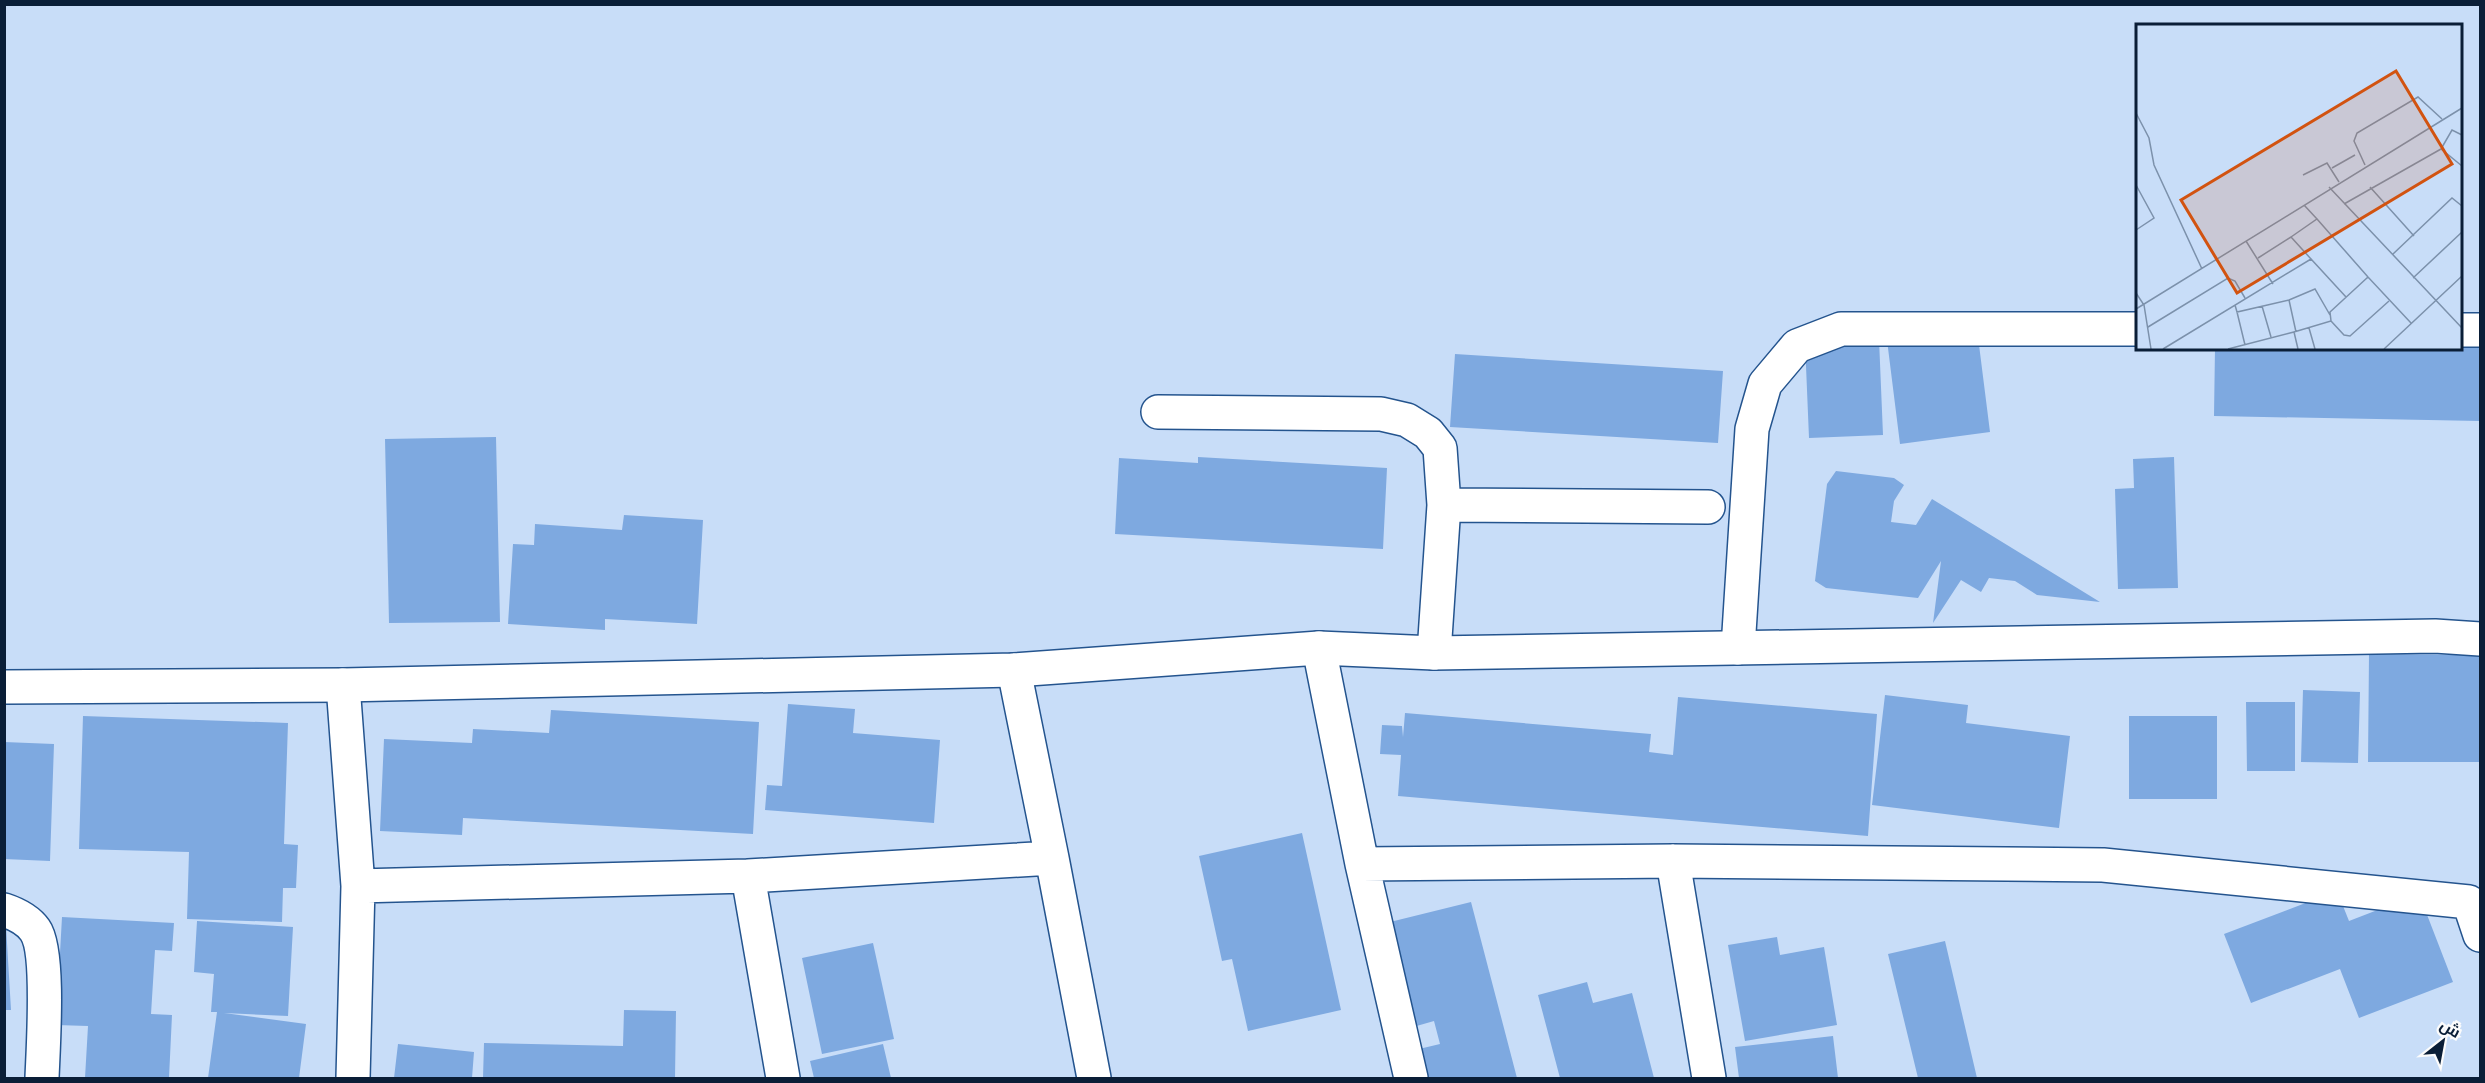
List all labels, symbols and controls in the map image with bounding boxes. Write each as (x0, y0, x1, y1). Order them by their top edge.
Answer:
inset map (2136, 24, 2461, 350)
north arrow (2413, 1011, 2473, 1071)
text: ش (2437, 1016, 2464, 1042)

